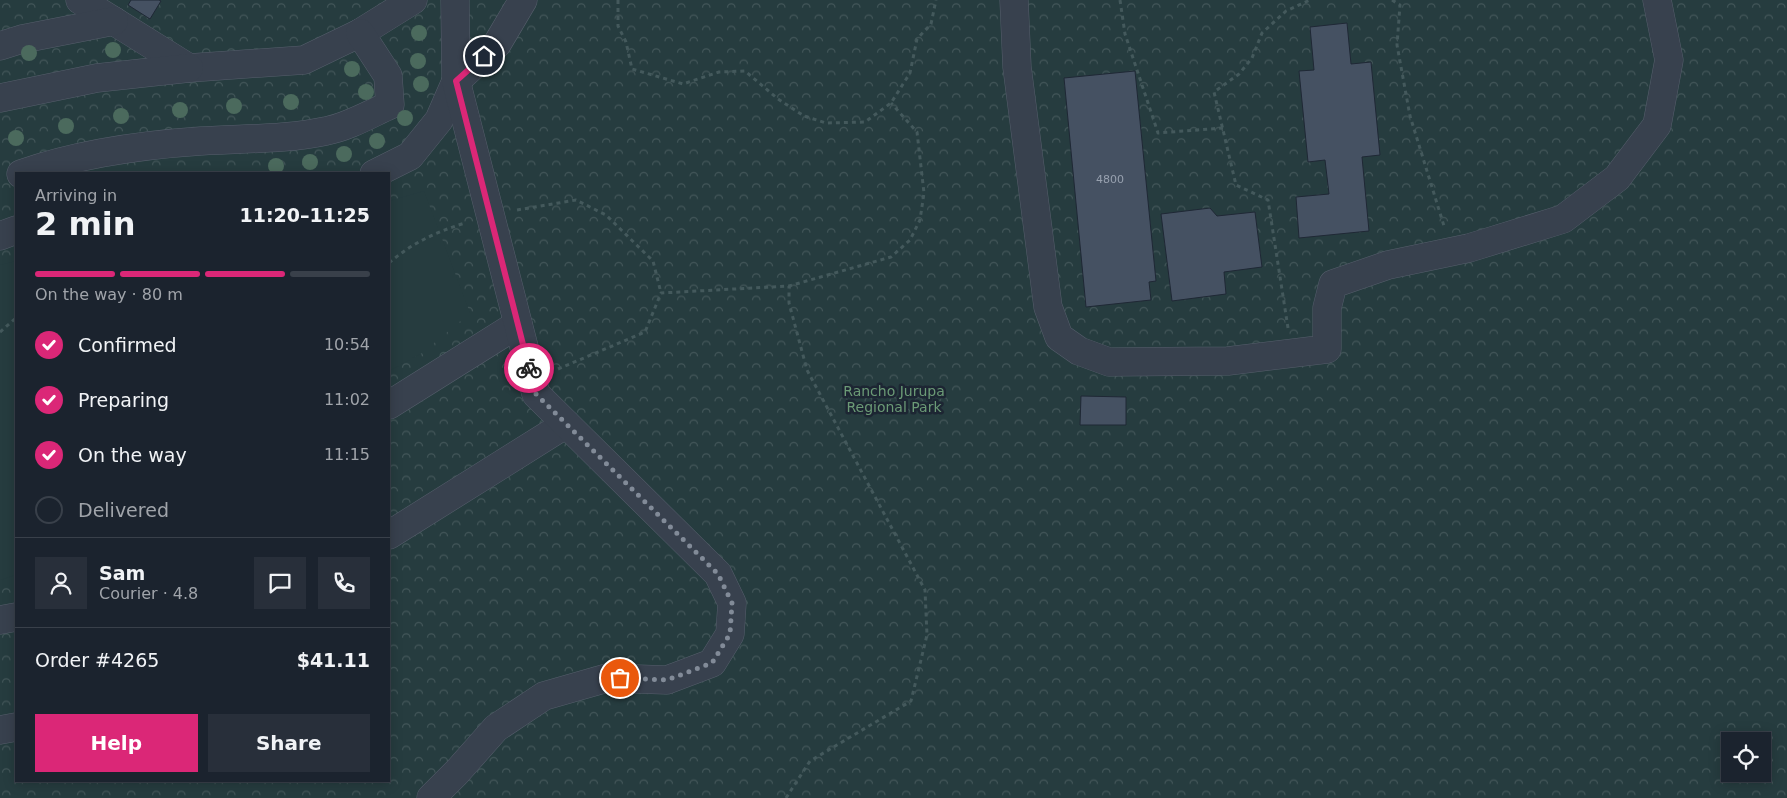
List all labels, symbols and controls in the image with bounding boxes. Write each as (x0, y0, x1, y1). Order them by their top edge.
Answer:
pin (463, 35, 505, 77)
icon: home (470, 42, 498, 70)
house number: 4800 (1096, 173, 1124, 186)
text: Arriving in (35, 186, 117, 205)
text: 11:20–11:25 (240, 204, 370, 226)
text: 2 min (35, 205, 136, 243)
text: On the way · 80 m (35, 285, 183, 304)
icon: check (35, 331, 63, 359)
text: Confirmed (78, 334, 177, 356)
text: 10:54 (324, 335, 370, 354)
courier (504, 343, 554, 393)
icon: bike (515, 354, 543, 382)
park label: Rancho Jurupa Regional Park (843, 383, 945, 415)
icon: check (35, 386, 63, 414)
text: Preparing (78, 389, 169, 411)
text: 11:02 (324, 390, 370, 409)
icon: check (35, 441, 63, 469)
text: On the way (78, 444, 187, 466)
text: 11:15 (324, 445, 370, 464)
text: Delivered (78, 499, 169, 521)
button: person (35, 557, 87, 609)
button: chat (254, 557, 306, 609)
button: phone (318, 557, 370, 609)
text: Sam (99, 562, 145, 584)
text: Courier · 4.8 (99, 584, 198, 603)
text: Order #4265 (35, 649, 159, 671)
text: $41.11 (297, 649, 370, 671)
pin (599, 657, 641, 699)
icon: bag (606, 664, 634, 692)
button: Help (35, 714, 198, 772)
button: Share (208, 714, 370, 772)
map controls (1721, 732, 1771, 782)
button: locate (1721, 732, 1771, 782)

